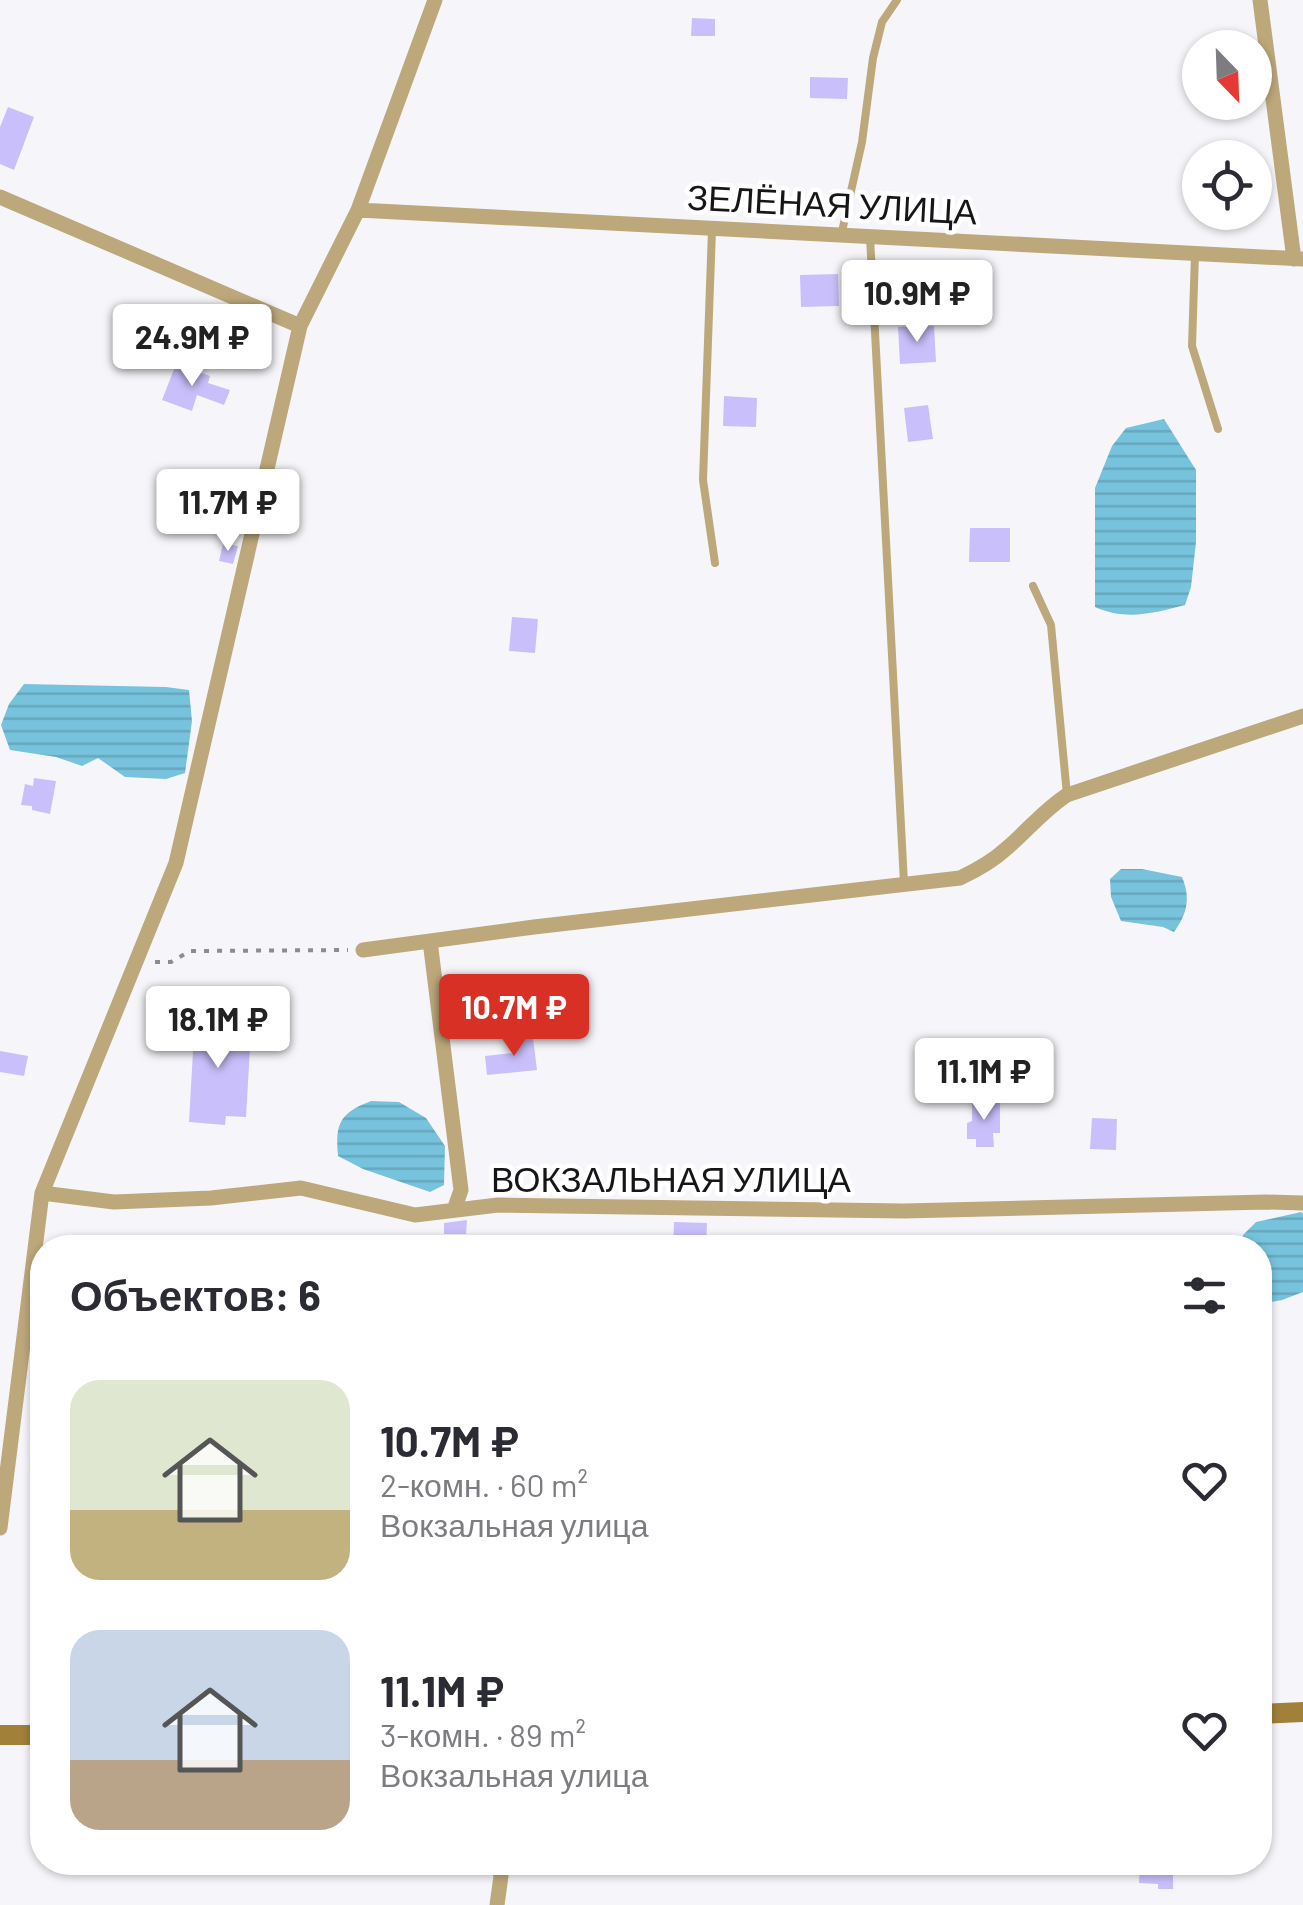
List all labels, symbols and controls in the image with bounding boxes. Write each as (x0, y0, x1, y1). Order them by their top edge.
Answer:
north arrow (1182, 30, 1272, 120)
map controls (1182, 30, 1272, 230)
button: locate (1182, 140, 1272, 230)
street label: ЗЕЛЁНАЯ УЛИЦА (686, 174, 979, 232)
pin: 10.9M ₽ (825, 260, 1009, 345)
text: 10.9M ₽ (864, 273, 970, 311)
pin: 24.9M ₽ (100, 304, 284, 389)
text: 24.9M ₽ (135, 317, 249, 355)
pin: 11.7M ₽ (136, 469, 320, 554)
text: 11.7M ₽ (178, 482, 278, 520)
pin: 10.7M ₽ (422, 974, 606, 1059)
pin: 18.1M ₽ (126, 986, 310, 1071)
text: 10.7M ₽ (461, 987, 567, 1025)
text: 18.1M ₽ (168, 999, 268, 1037)
pin: 11.1M ₽ (892, 1038, 1076, 1123)
text: 11.1M ₽ (937, 1051, 1031, 1089)
street label: ВОКЗАЛЬНАЯ УЛИЦА (491, 1157, 852, 1199)
icon: filters (1177, 1268, 1232, 1323)
text: Объектов: 6 (70, 1269, 321, 1319)
text: 10.7M ₽ (380, 1415, 519, 1465)
icon: home (150, 1420, 270, 1540)
icon: heart (1177, 1453, 1232, 1508)
text: 2-комн. · 60 m² (380, 1465, 588, 1503)
text: Вокзальная улица (380, 1505, 648, 1543)
text: 11.1M ₽ (380, 1665, 504, 1715)
icon: home (150, 1670, 270, 1790)
icon: heart (1177, 1703, 1232, 1758)
text: 3-комн. · 89 m² (380, 1715, 586, 1753)
text: Вокзальная улица (380, 1755, 648, 1793)

